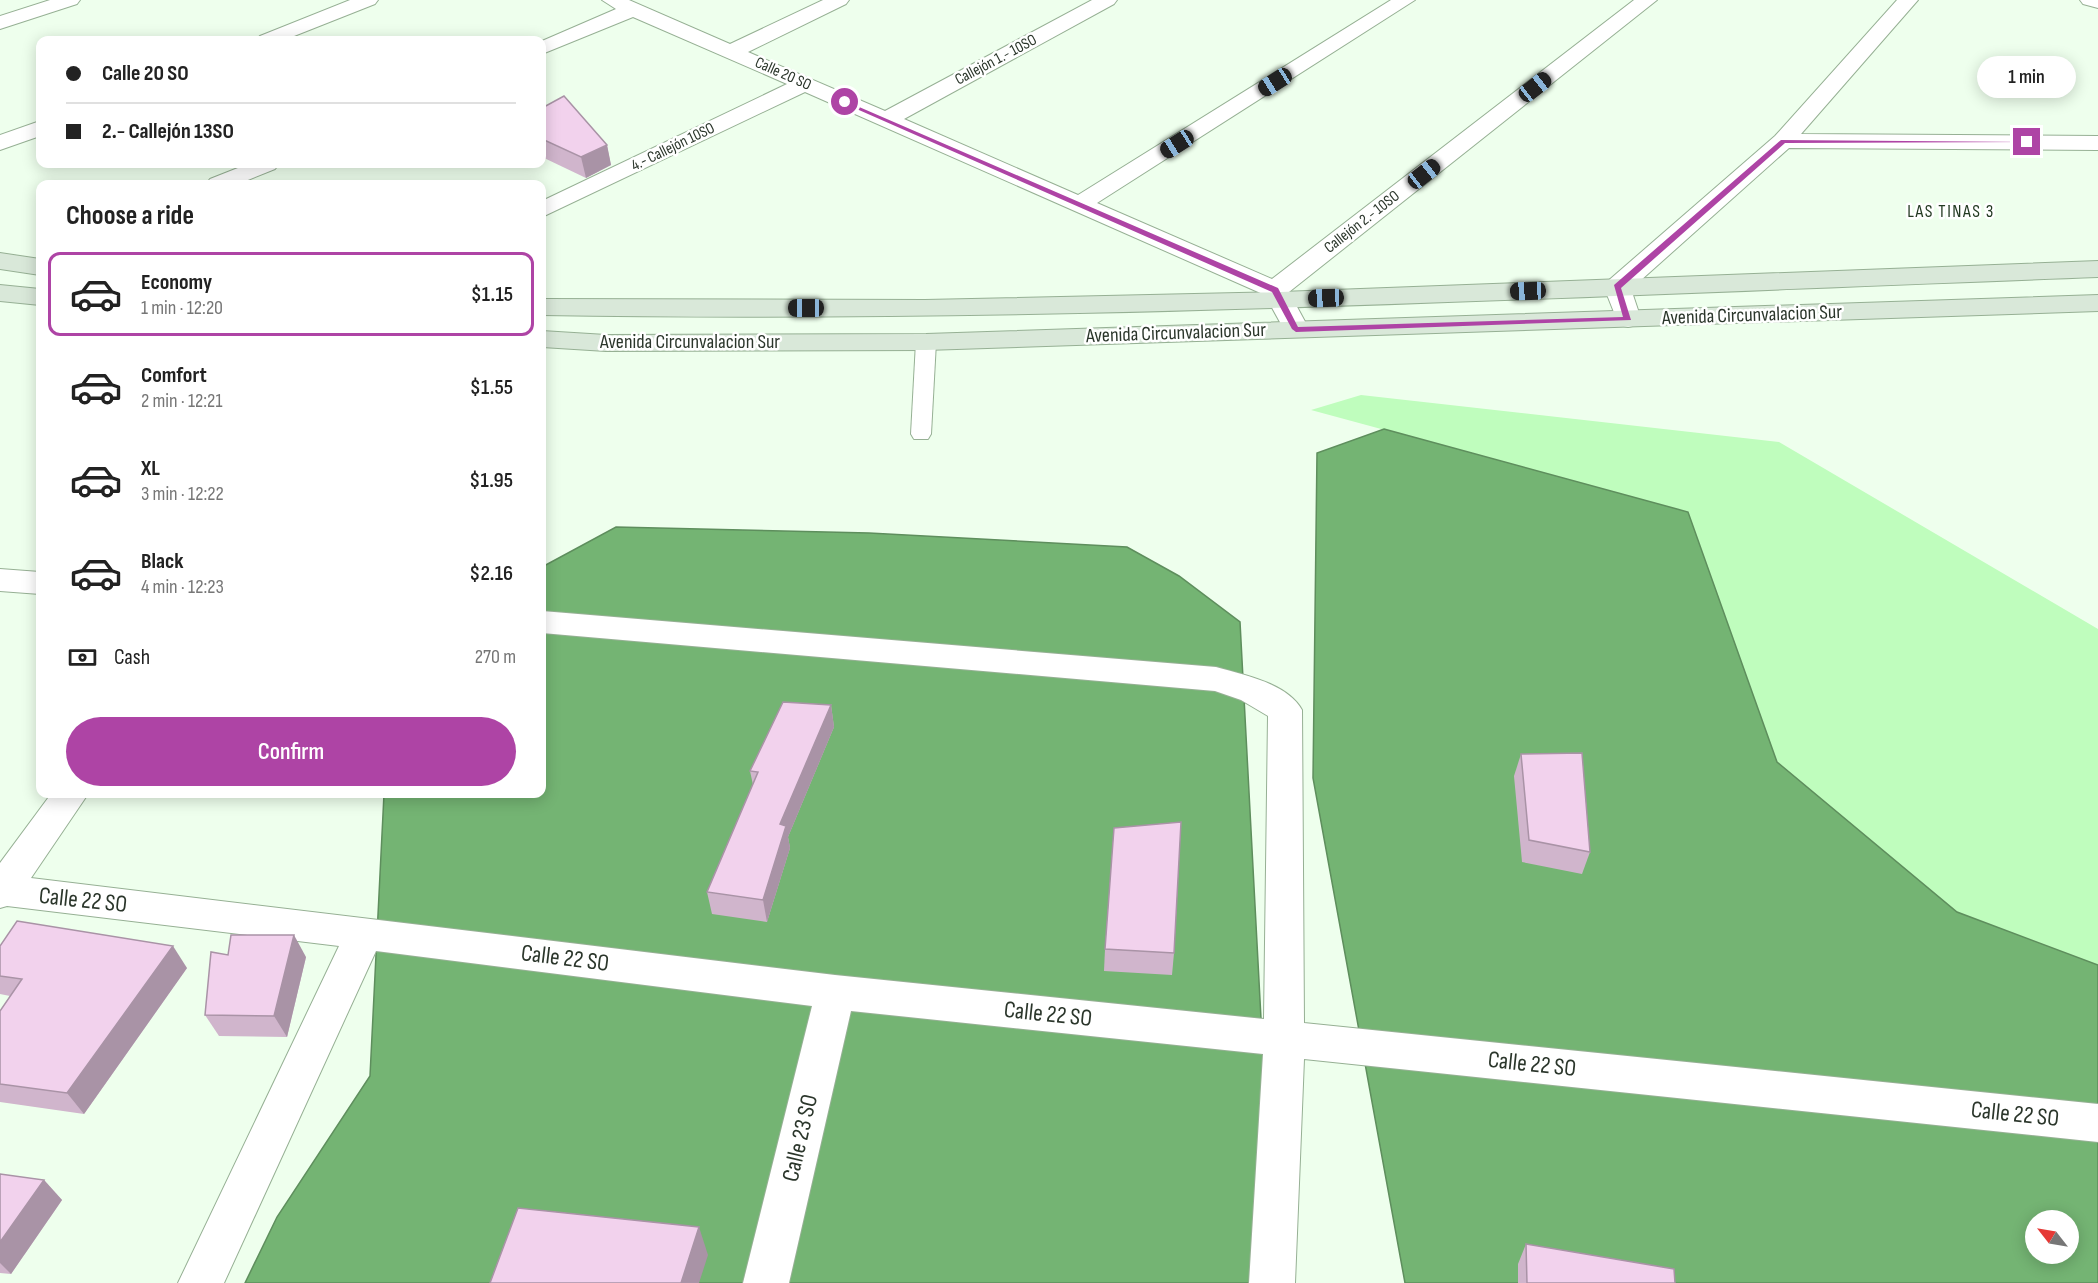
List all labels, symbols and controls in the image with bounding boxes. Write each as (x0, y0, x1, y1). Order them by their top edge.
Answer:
street label: Callejón 1.- 10SO (952, 30, 1040, 89)
street label: Calle 20 SO (752, 53, 814, 95)
callout: 1 min (1978, 55, 2076, 97)
text: Calle 20 SO (102, 60, 189, 87)
car (1255, 65, 1295, 99)
text: 1 min (2008, 65, 2045, 89)
car (1515, 69, 1555, 105)
route start (831, 88, 858, 115)
text: 2.- Callejón 13SO (102, 118, 234, 145)
street label: 4.- Callejón 10SO (628, 119, 718, 175)
car (1157, 127, 1197, 161)
route end (2013, 128, 2040, 155)
car (1404, 156, 1444, 192)
street label: Callejón 2.- 10SO (1321, 187, 1404, 257)
text: Choose a ride (66, 200, 194, 232)
district label: LAS TINAS 3 (1907, 201, 1995, 222)
icon: car (69, 267, 123, 321)
text: Economy (141, 269, 212, 296)
text: $1.15 (471, 281, 513, 308)
car (1510, 281, 1546, 301)
car (1308, 288, 1344, 308)
text: 1 min · 12:20 (141, 296, 223, 320)
car (788, 299, 824, 317)
street label: Avenida Circunvalacion Sur (1661, 300, 1843, 330)
street label: Avenida Circunvalacion Sur (1085, 318, 1267, 348)
street label: Avenida Circunvalacion Sur (599, 330, 780, 354)
icon: car (69, 360, 123, 414)
text: Comfort (141, 362, 207, 389)
text: $1.55 (470, 374, 513, 401)
text: 2 min · 12:21 (141, 389, 222, 413)
icon: car (69, 453, 123, 507)
text: XL (141, 455, 160, 482)
text: $1.95 (469, 467, 513, 494)
text: 3 min · 12:22 (141, 482, 224, 506)
icon: car (69, 546, 123, 600)
text: Black (141, 548, 183, 575)
text: $2.16 (469, 560, 513, 587)
text: 4 min · 12:23 (141, 575, 224, 599)
icon: cash (66, 641, 99, 674)
text: Cash (114, 644, 150, 671)
text: 270 m (475, 645, 516, 669)
button: Confirm (66, 717, 516, 786)
street label: Calle 22 SO (37, 881, 129, 919)
street label: Calle 22 SO (519, 938, 611, 978)
street label: Calle 22 SO (1002, 995, 1094, 1033)
street label: Calle 22 SO (1486, 1045, 1578, 1083)
street label: Calle 23 SO (776, 1092, 824, 1184)
street label: Calle 22 SO (1969, 1095, 2061, 1133)
north arrow (2025, 1210, 2079, 1264)
map controls (2025, 1210, 2079, 1264)

